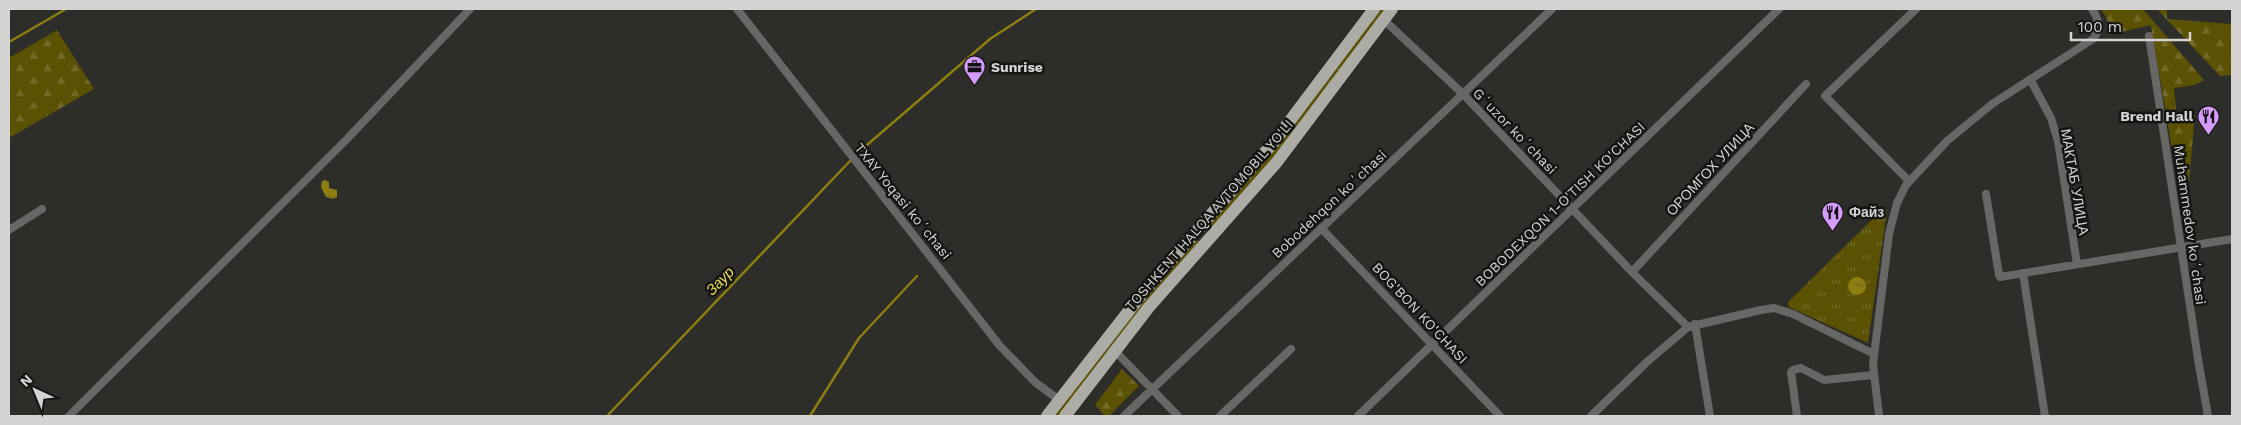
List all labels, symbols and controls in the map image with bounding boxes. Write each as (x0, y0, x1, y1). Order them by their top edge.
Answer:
scale bar (2071, 10, 2190, 42)
text: 100 m (2078, 18, 2122, 36)
office icon: Sunrise (963, 55, 987, 86)
place label: Sunrise (991, 59, 1043, 75)
street label: Gʻuzor koʻchasi (1470, 85, 1560, 177)
restaurant icon: Brend Hall (2197, 104, 2221, 135)
place label: Brend Hall (2120, 108, 2193, 124)
street label: TOSHKENT HALQA AVTOMOBIL YO'LI (1122, 116, 1296, 314)
street label: BOBODEXQON 1-O'TISH KO'CHASI (1472, 118, 1648, 290)
street label: ОРОМГОХ УЛИЦА (1663, 119, 1758, 219)
street label: МАКТАБ УЛИЦА (2058, 127, 2092, 237)
street label: TXAY Yoqasi koʻchasi (851, 140, 955, 262)
street label: Muhammedov koʻchasi (2171, 144, 2209, 306)
street label: Bobodehqon koʻchasi (1268, 147, 1390, 261)
restaurant icon: Файз (1821, 200, 1845, 231)
place label: Файз (1849, 204, 1884, 220)
street label: BOG'BON KO'CHASI (1369, 259, 1471, 367)
water label: Заур (702, 263, 738, 299)
north arrow (10, 365, 60, 415)
text: N (17, 371, 35, 390)

